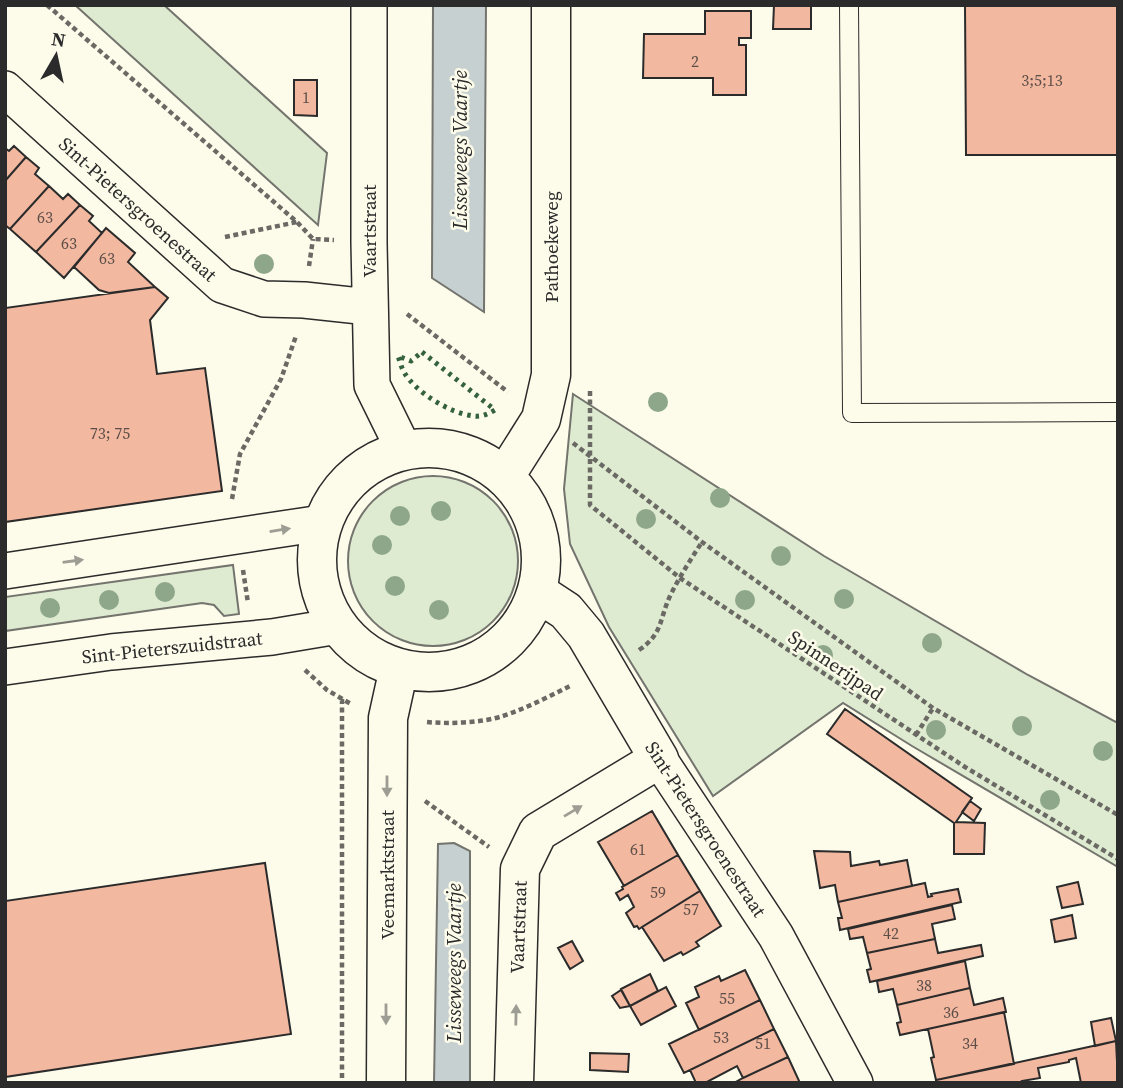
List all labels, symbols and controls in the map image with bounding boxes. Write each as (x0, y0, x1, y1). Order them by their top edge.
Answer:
north arrow (21, 21, 91, 91)
text: N (50, 25, 68, 53)
house number: 2 (691, 50, 699, 72)
house number: 3;5;13 (1021, 69, 1063, 91)
water label: Lisseweegs Vaartje (445, 70, 474, 231)
house number: 1 (302, 86, 310, 108)
street label: Sint-Pietersgroenestraat (53, 131, 223, 288)
street label: Vaartstraat (356, 184, 382, 277)
street label: Pathoekeweg (538, 191, 564, 303)
house number: 63 (37, 206, 53, 228)
house number: 63 (61, 232, 77, 254)
house number: 63 (99, 247, 115, 269)
house number: 73; 75 (90, 422, 130, 444)
one-way arrow (269, 524, 291, 535)
one-way arrow (62, 555, 84, 566)
street label: Sint-Pieterszuidstraat (80, 624, 264, 669)
street label: Spinnerijpad (783, 624, 889, 707)
street label: Sint-Pietersgroenestraat (639, 736, 773, 922)
one-way arrow (381, 776, 393, 798)
one-way arrow (564, 805, 583, 817)
street label: Veemarktstraat (374, 809, 400, 940)
house number: 61 (630, 838, 646, 860)
street label: Vaartstraat (503, 879, 533, 974)
house number: 59 (650, 881, 666, 903)
water label: Lisseweegs Vaartje (439, 883, 468, 1044)
house number: 57 (683, 898, 699, 920)
house number: 42 (883, 922, 899, 944)
house number: 38 (916, 974, 932, 996)
house number: 55 (719, 987, 735, 1009)
house number: 36 (943, 1001, 959, 1023)
one-way arrow (380, 1003, 392, 1025)
one-way arrow (510, 1003, 521, 1025)
house number: 53 (713, 1026, 729, 1048)
house number: 51 (755, 1032, 771, 1054)
house number: 34 (962, 1032, 978, 1054)

